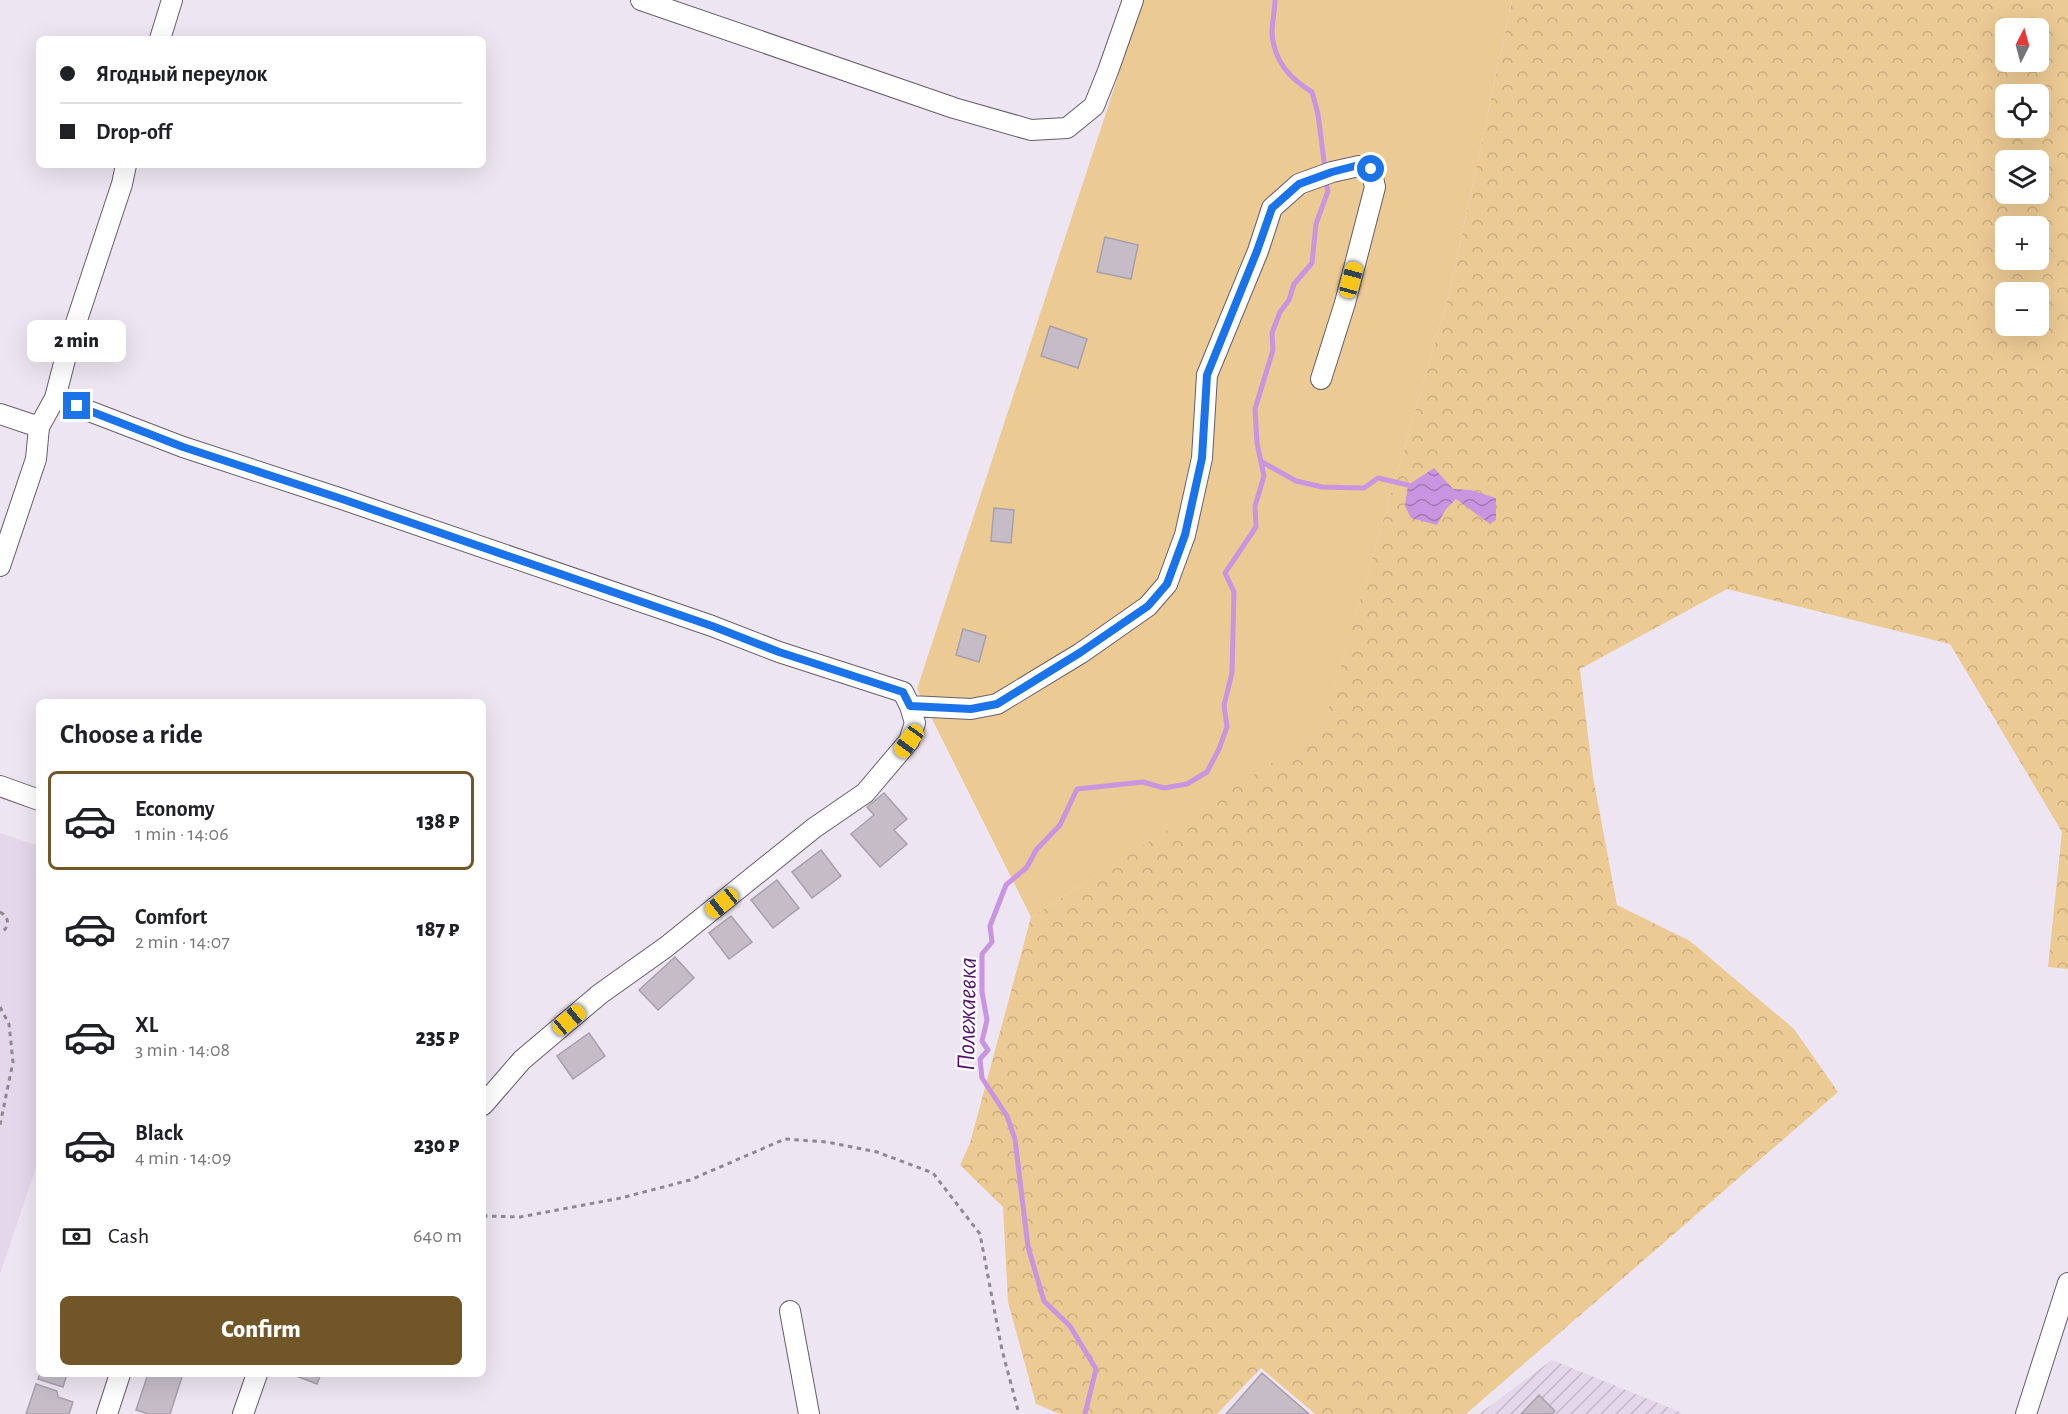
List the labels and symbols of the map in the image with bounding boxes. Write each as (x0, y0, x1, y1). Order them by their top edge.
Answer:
north arrow (1995, 18, 2049, 72)
route start (1357, 155, 1384, 182)
car (1338, 260, 1364, 300)
callout: 2 min (28, 319, 127, 361)
route end (63, 392, 90, 419)
car (891, 721, 927, 761)
car (702, 885, 742, 921)
water label: Полежаевка (953, 957, 981, 1071)
car (549, 1002, 589, 1038)

